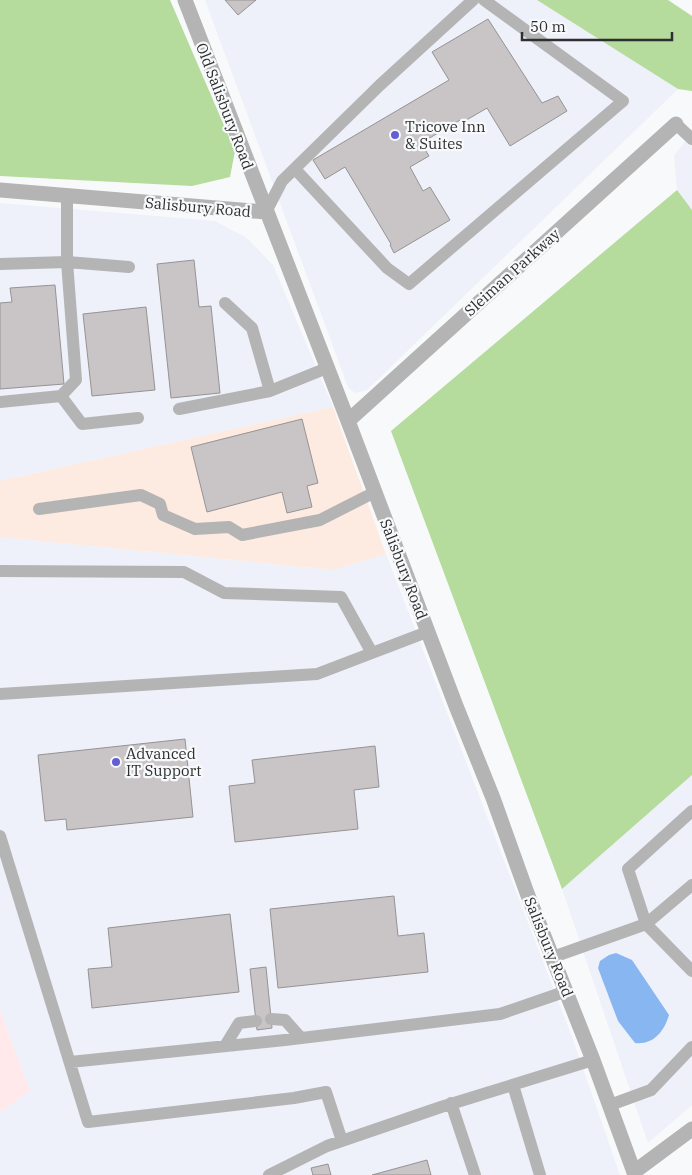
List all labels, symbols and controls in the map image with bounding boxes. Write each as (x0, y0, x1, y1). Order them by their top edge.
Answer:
scale bar (522, 10, 672, 42)
text: 50 m (530, 17, 566, 36)
street label: Old Salisbury Road (192, 40, 258, 172)
place label: Tricove Inn & Suites (405, 117, 486, 153)
marker: Tricove Inn & Suites (389, 129, 401, 141)
street label: Salisbury Road (144, 193, 252, 221)
street label: Sleiman Parkway (460, 224, 564, 320)
street label: Salisbury Road (376, 516, 432, 622)
place label: Advanced IT Support (126, 744, 202, 780)
marker: Advanced IT Support (110, 756, 122, 768)
street label: Salisbury Road (520, 894, 578, 1000)

